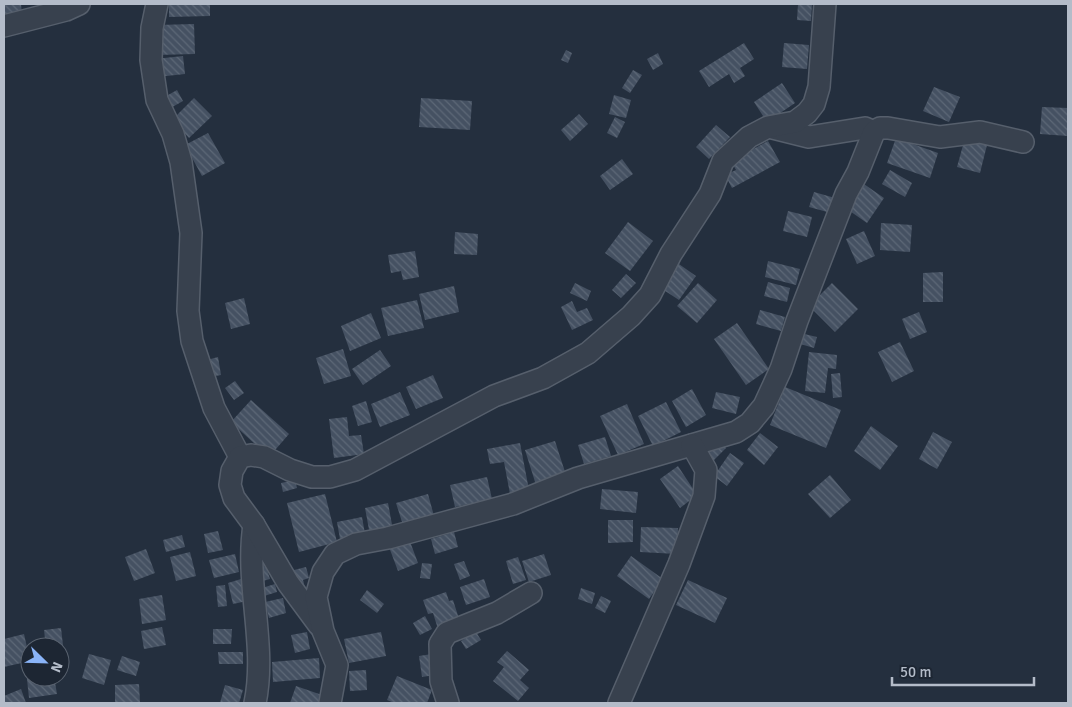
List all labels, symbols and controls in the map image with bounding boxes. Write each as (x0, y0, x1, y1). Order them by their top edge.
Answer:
north arrow (20, 637, 70, 687)
scale bar (892, 654, 1034, 686)
text: N (47, 659, 66, 675)
text: 50 m (900, 663, 931, 681)

